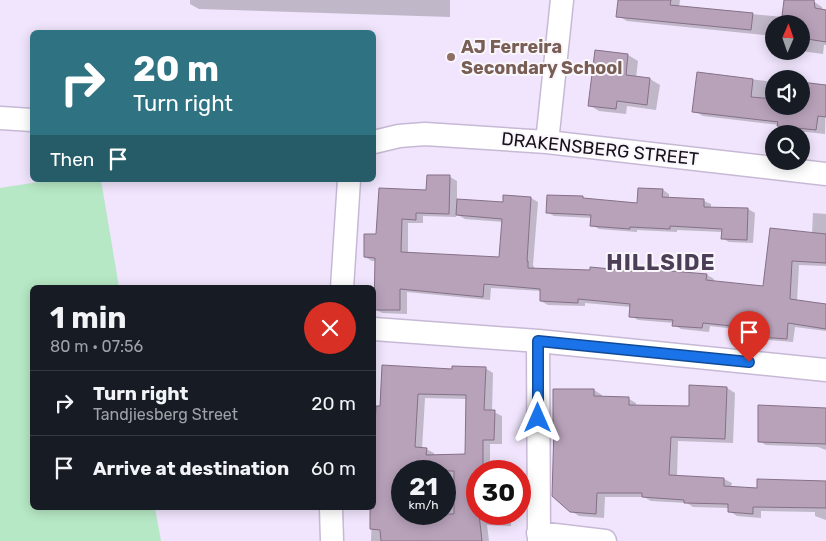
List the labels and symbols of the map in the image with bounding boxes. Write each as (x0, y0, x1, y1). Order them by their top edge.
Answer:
north arrow (765, 15, 810, 60)
place label: AJ Ferreira Secondary School (461, 36, 623, 79)
marker: AJ Ferreira Secondary School (445, 51, 457, 63)
street label: DRAKENSBERG STREET (500, 128, 700, 170)
district label: HILLSIDE (606, 249, 716, 276)
pin (728, 311, 770, 362)
position arrow (511, 391, 563, 443)
speed limit sign: 30 (466, 460, 531, 525)

